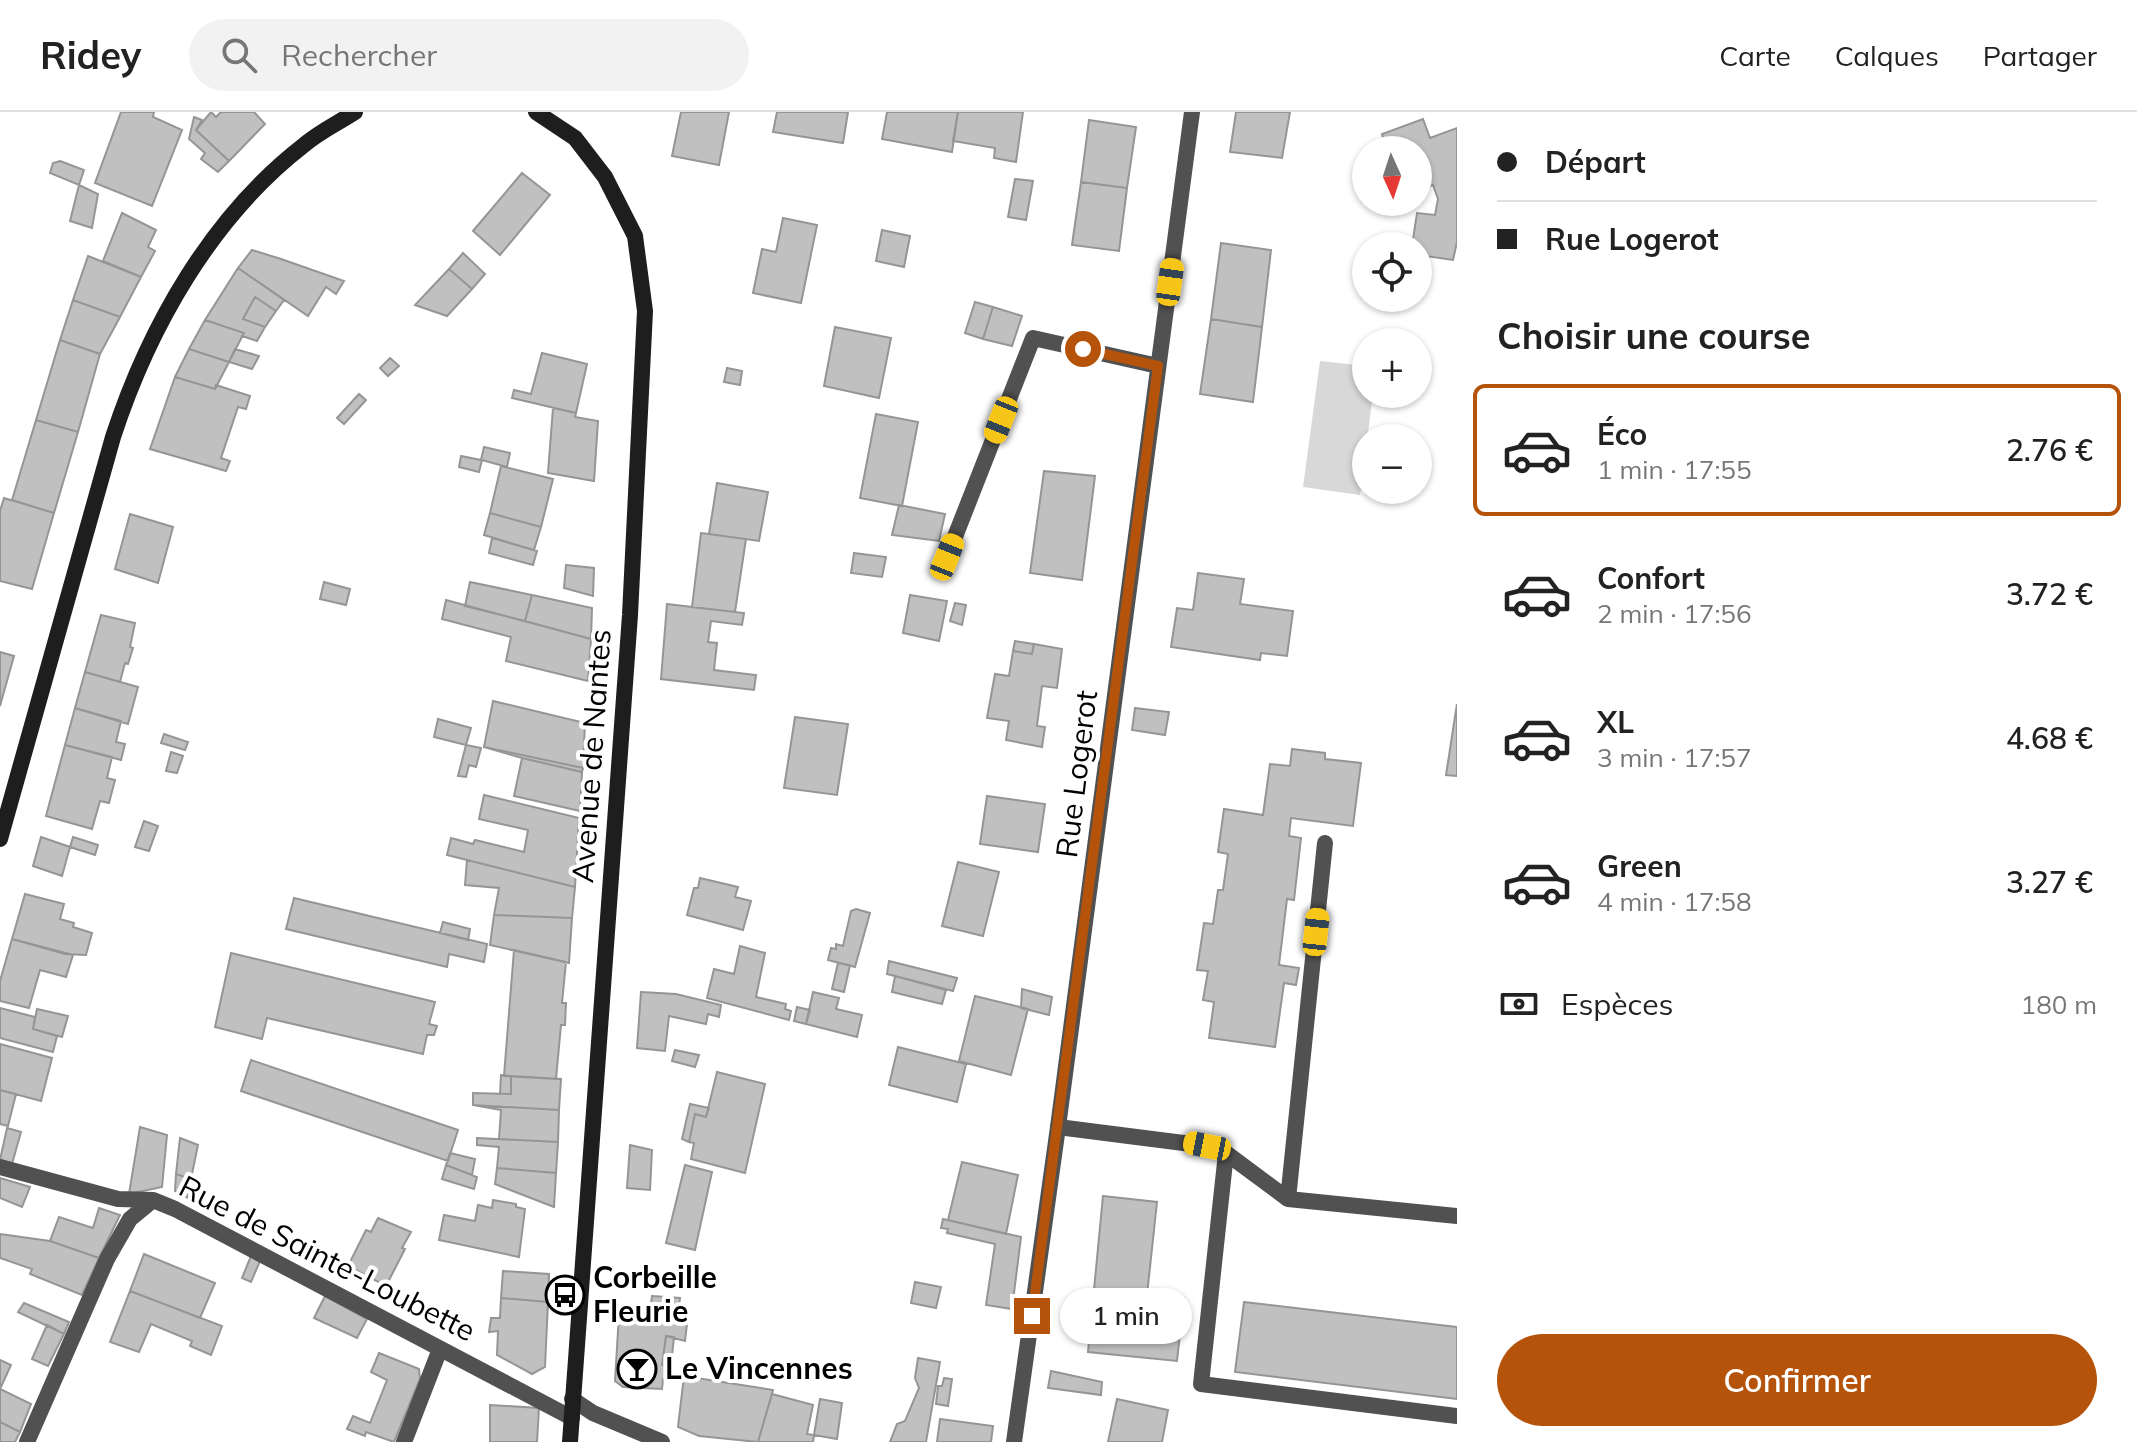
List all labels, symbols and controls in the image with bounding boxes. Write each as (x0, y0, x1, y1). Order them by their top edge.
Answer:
search box (189, 19, 749, 91)
text: Ridey (40, 31, 141, 79)
icon: search (217, 33, 261, 77)
text: Rechercher (281, 36, 437, 74)
text: Carte (1719, 38, 1791, 73)
text: Calques (1835, 38, 1939, 73)
text: Partager (1983, 38, 2097, 73)
north arrow (1352, 136, 1432, 216)
map controls (1352, 136, 1432, 504)
text: Départ (1545, 143, 1646, 181)
text: Rue Logerot (1545, 220, 1719, 258)
button: locate (1352, 232, 1432, 312)
car (1155, 257, 1185, 307)
text: Choisir une course (1497, 313, 1811, 358)
button: + (1352, 328, 1432, 408)
route start (1065, 331, 1101, 367)
car (981, 393, 1021, 447)
icon: car (1501, 414, 1573, 486)
text: Éco (1597, 415, 1647, 453)
button: − (1352, 424, 1432, 504)
text: 2.76 € (2006, 431, 2093, 469)
text: 1 min · 17:55 (1597, 453, 1752, 486)
car (927, 530, 967, 584)
icon: car (1501, 558, 1573, 630)
text: Confort (1597, 559, 1705, 597)
text: 3.72 € (2006, 575, 2093, 613)
text: 2 min · 17:56 (1597, 597, 1752, 630)
street label: Avenue de Nantes (563, 628, 619, 884)
street label: Rue Logerot (1047, 688, 1105, 860)
icon: car (1501, 702, 1573, 774)
text: XL (1597, 703, 1634, 741)
text: 4.68 € (2006, 719, 2093, 757)
text: 3 min · 17:57 (1597, 741, 1752, 774)
icon: car (1501, 846, 1573, 918)
text: Green (1597, 847, 1682, 885)
text: 3.27 € (2006, 863, 2093, 901)
text: 4 min · 17:58 (1597, 885, 1752, 918)
car (1302, 907, 1330, 957)
icon: cash (1497, 982, 1541, 1026)
text: Espèces (1561, 985, 1673, 1023)
text: 180 m (2021, 988, 2097, 1021)
car (1181, 1130, 1233, 1162)
street label: Rue de Sainte-Loubette (173, 1167, 482, 1349)
place label: Corbeille Fleurie (593, 1258, 717, 1330)
bus stop icon: Corbeille Fleurie (544, 1274, 586, 1316)
callout: 1 min (1060, 1288, 1192, 1344)
route end (1014, 1298, 1050, 1334)
text: 1 min (1092, 1299, 1160, 1332)
button: Confirmer (1497, 1334, 2097, 1426)
bar icon: Le Vincennes (616, 1348, 658, 1390)
place label: Le Vincennes (665, 1349, 853, 1387)

